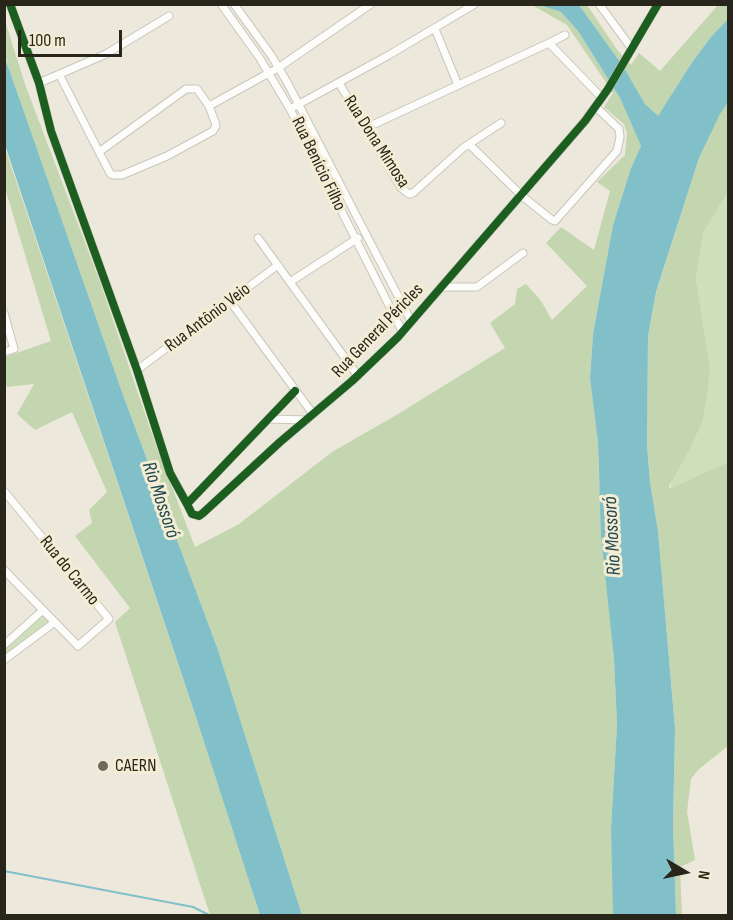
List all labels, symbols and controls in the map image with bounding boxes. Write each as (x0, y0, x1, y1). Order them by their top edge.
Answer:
scale bar (21, 18, 124, 56)
text: 100 m (29, 30, 66, 51)
street label: Rua Dona Mimosa (338, 92, 414, 192)
street label: Rua Benício Filho (286, 114, 350, 214)
street label: Rua Antônio Veio (161, 279, 255, 357)
street label: Rua General Péricles (328, 279, 428, 383)
water label: Rio Mossoró (136, 459, 184, 541)
water label: Rio Mossoró (599, 496, 627, 576)
street label: Rua do Carmo (34, 532, 104, 610)
place label: CAERN (115, 755, 156, 777)
marker: CAERN (96, 759, 110, 773)
north arrow (655, 842, 715, 902)
text: N (693, 869, 713, 881)

